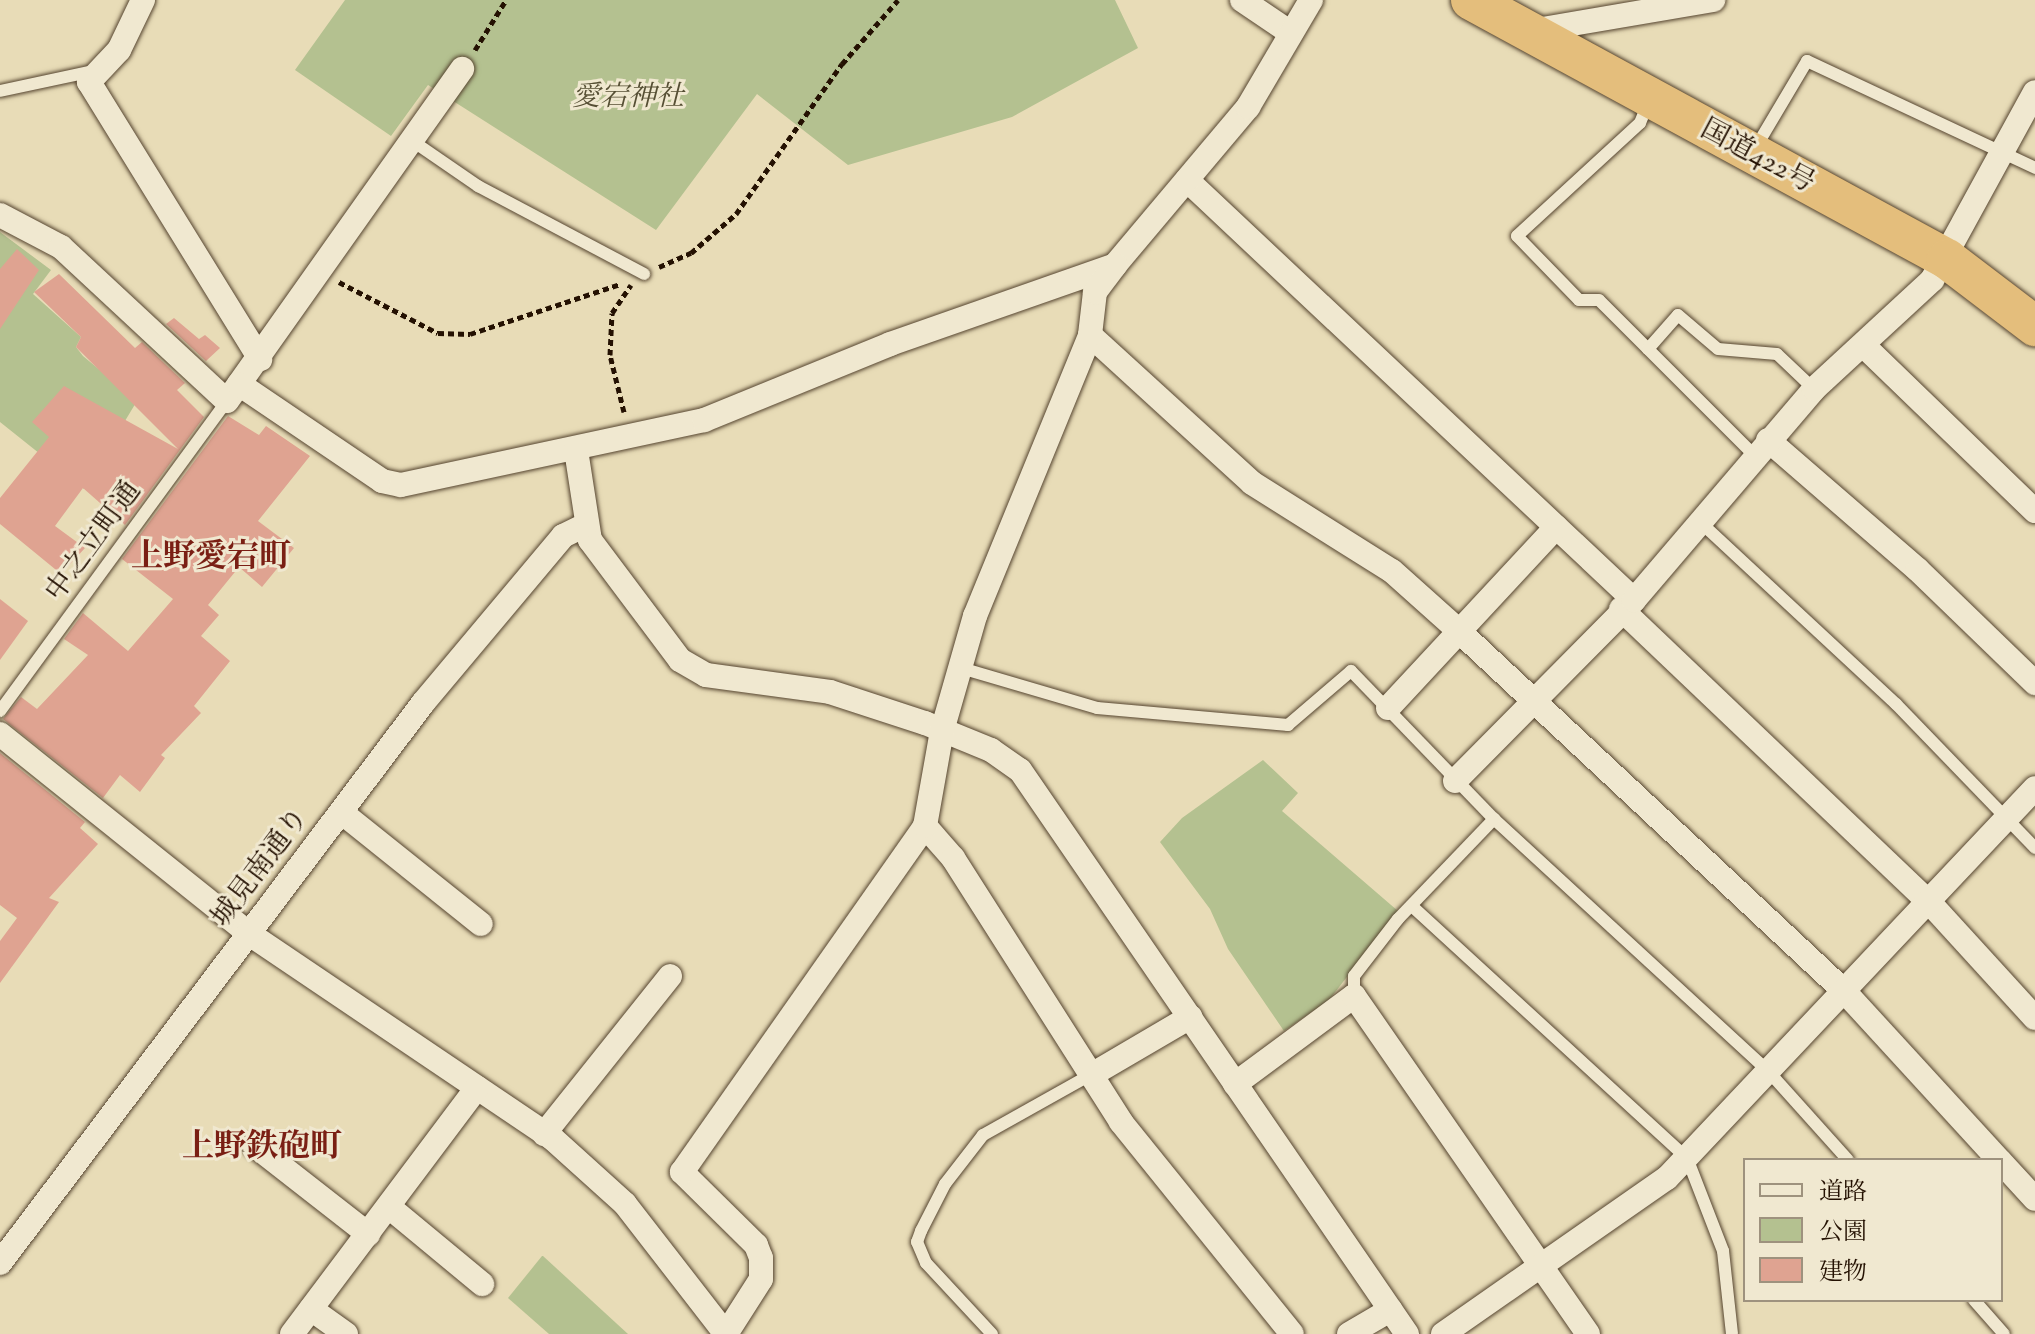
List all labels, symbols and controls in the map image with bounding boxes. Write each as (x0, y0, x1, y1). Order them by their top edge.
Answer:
park label: 愛宕神社 (572, 81, 684, 115)
street label: 国道422号 (1694, 113, 1820, 201)
street label: 中之立町通 (39, 475, 149, 609)
district label: 上野愛宕町 (131, 539, 291, 577)
street label: 城見南通り (205, 802, 317, 934)
district label: 上野鉄砲町 (182, 1129, 342, 1167)
legend (1743, 1158, 2003, 1302)
text: 道路 (1819, 1176, 1867, 1210)
text: 公園 (1819, 1216, 1867, 1250)
text: 建物 (1819, 1256, 1867, 1290)

